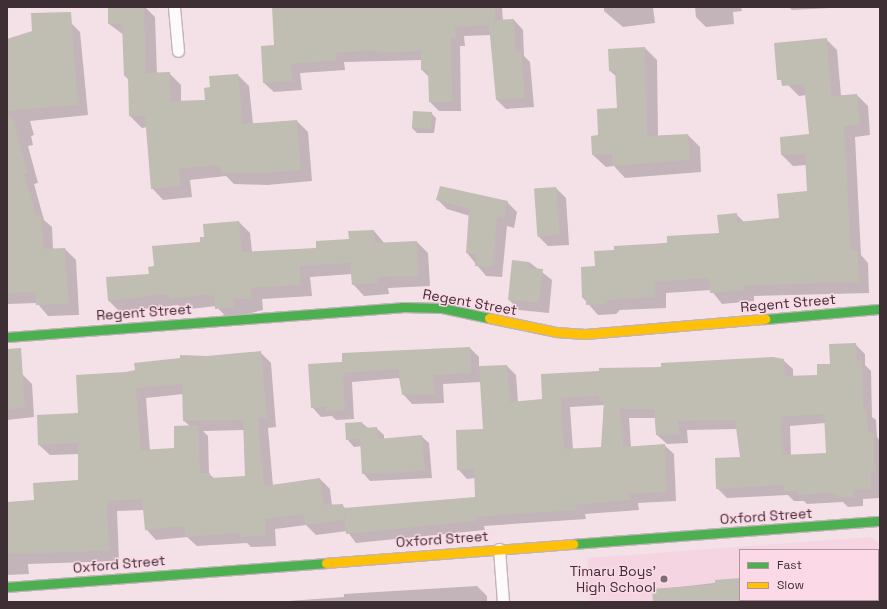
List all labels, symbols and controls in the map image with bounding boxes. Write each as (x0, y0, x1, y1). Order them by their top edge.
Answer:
street label: Regent Street (421, 285, 519, 319)
street label: Regent Street (740, 290, 836, 316)
street label: Regent Street (96, 300, 192, 324)
street label: Oxford Street (719, 504, 813, 528)
street label: Oxford Street (395, 527, 489, 551)
legend (739, 549, 879, 601)
street label: Oxford Street (72, 552, 166, 576)
text: Fast (777, 557, 802, 573)
place label: Timaru Boys' High School (570, 563, 656, 596)
marker: Timaru Boys' High School (659, 574, 669, 584)
text: Slow (777, 577, 804, 593)

